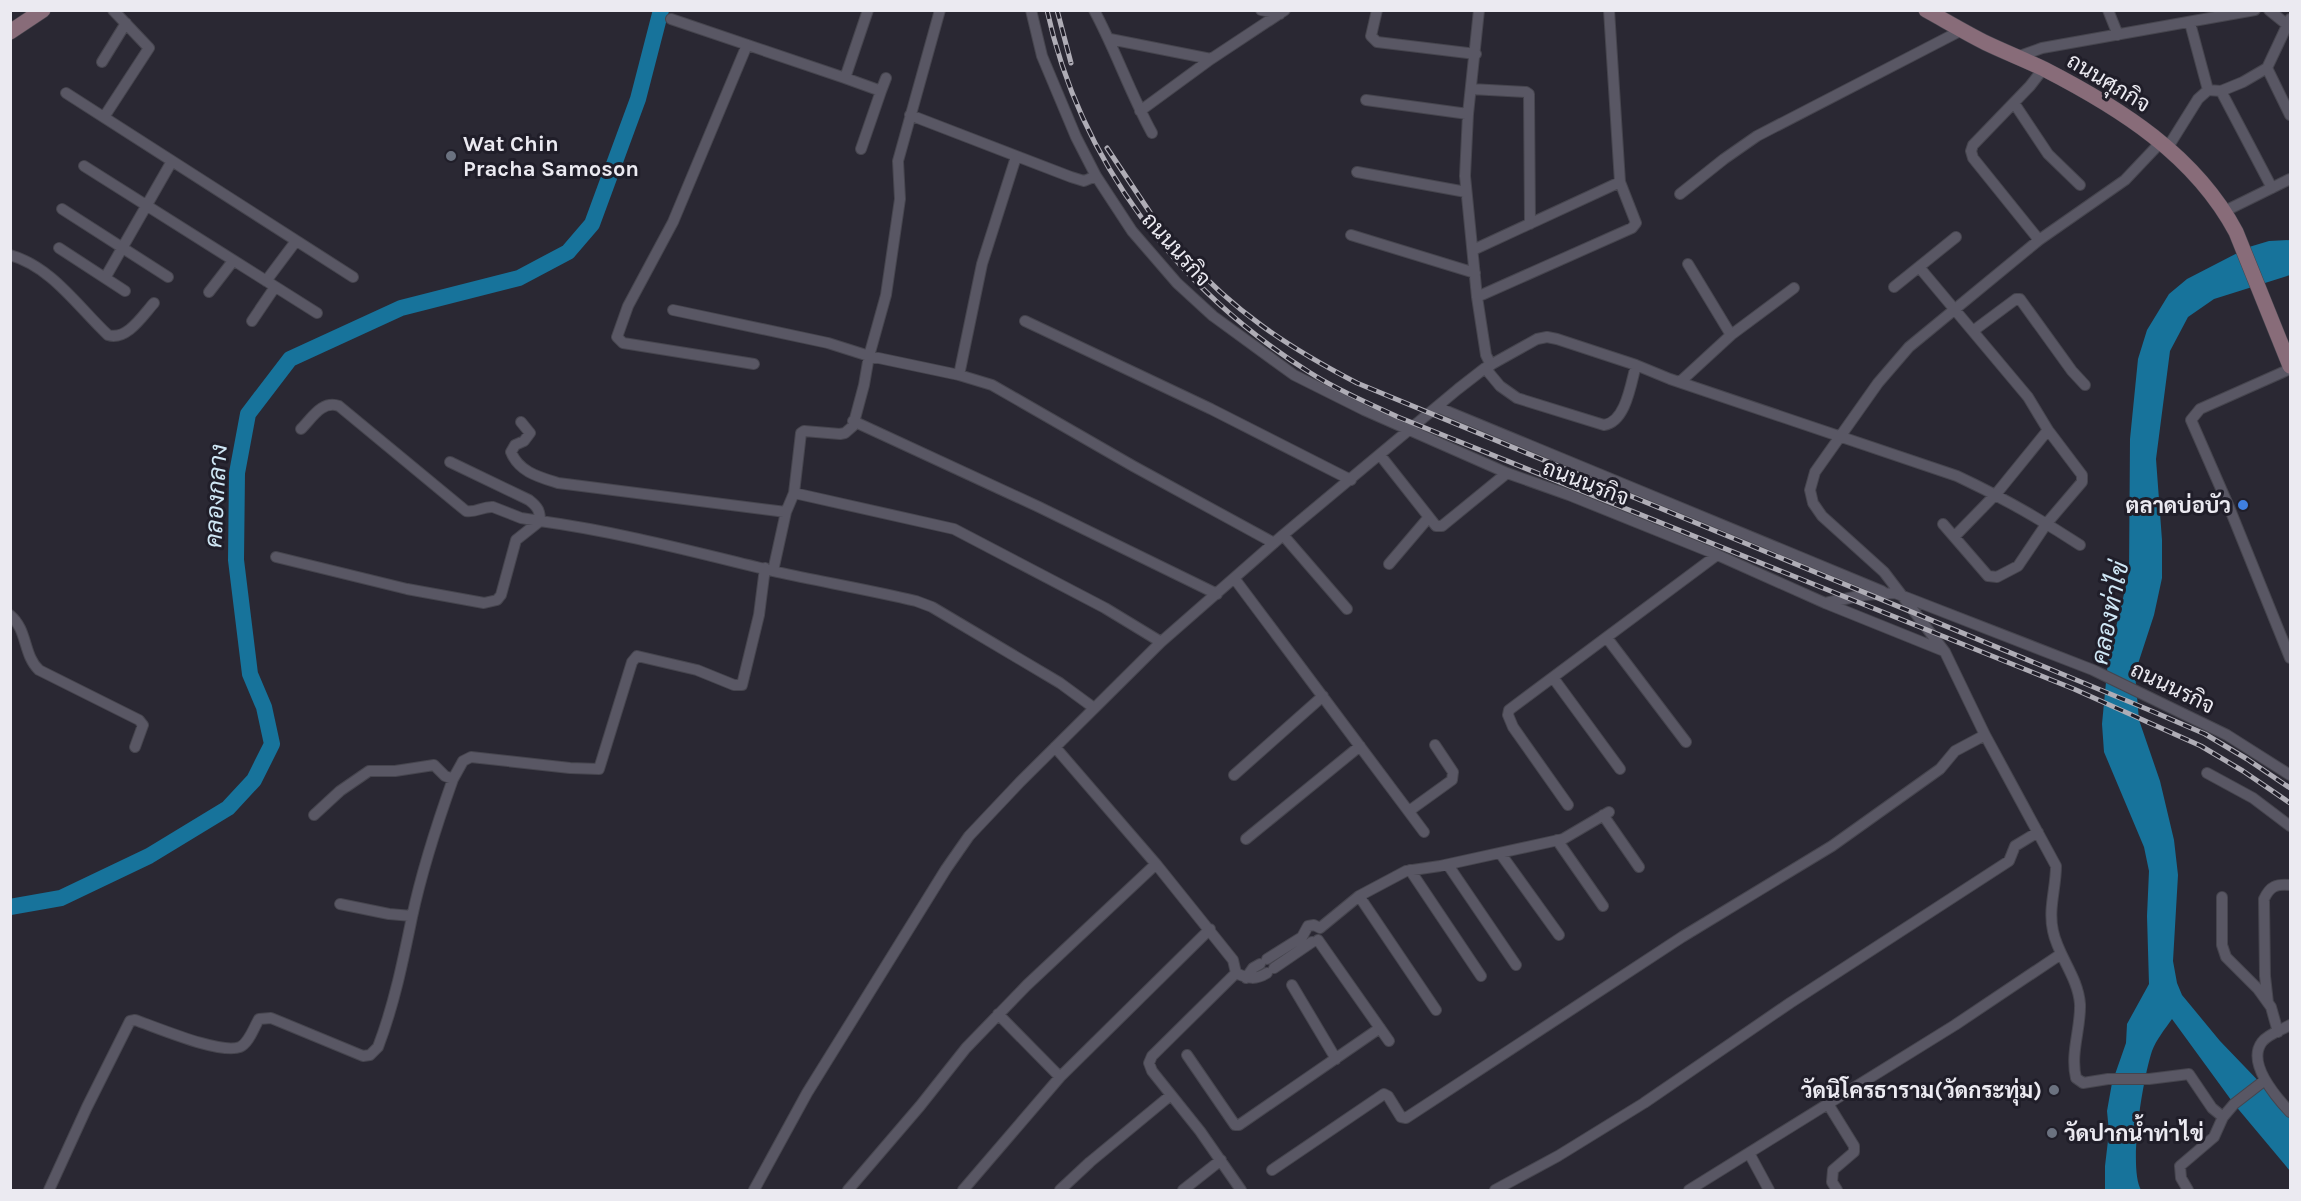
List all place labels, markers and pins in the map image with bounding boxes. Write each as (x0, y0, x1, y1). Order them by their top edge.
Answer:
place label: Wat Chin Pracha Samoson (463, 131, 639, 182)
marker: Wat Chin Pracha Samoson (444, 149, 458, 163)
place label: ตลาดบ่อบัว (2126, 492, 2231, 519)
marker: ตลาดบ่อบัว (2236, 498, 2250, 512)
place label: วัดนิโครธาราม(วัดกระทุ่ม) (1801, 1076, 2042, 1106)
marker: วัดนิโครธาราม(วัดกระทุ่ม) (2047, 1083, 2061, 1097)
place label: วัดปากน้ำท่าไข่ (2064, 1114, 2204, 1147)
marker: วัดปากน้ำท่าไข่ (2045, 1126, 2059, 1140)

